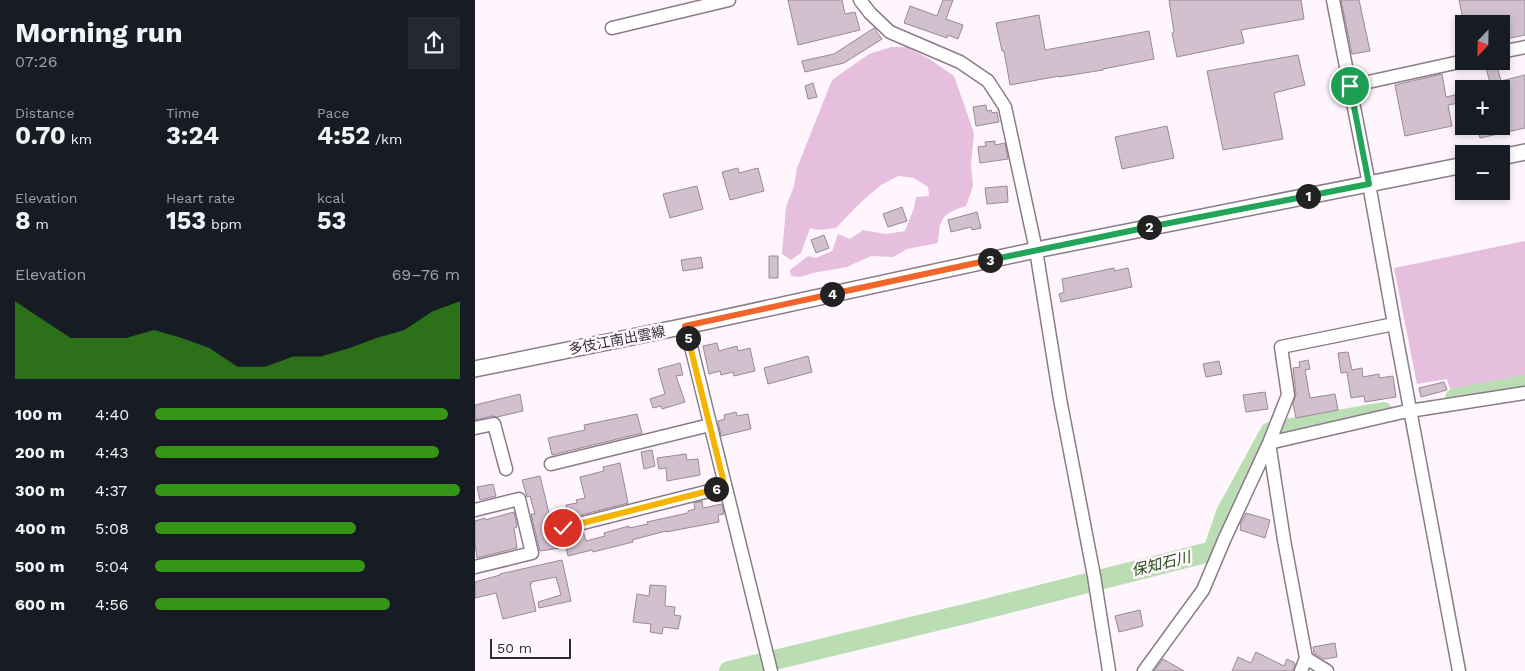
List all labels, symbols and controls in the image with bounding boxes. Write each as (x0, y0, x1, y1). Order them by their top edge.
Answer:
north arrow (1455, 15, 1510, 70)
map controls (1455, 15, 1510, 200)
text: Morning run (15, 16, 183, 49)
button: share (408, 17, 460, 69)
text: 07:26 (15, 52, 57, 71)
pin (1329, 65, 1371, 107)
icon: arrive (1336, 72, 1364, 100)
button: + (1455, 80, 1510, 135)
text: Distance (15, 105, 75, 121)
text: Time (166, 105, 199, 121)
text: Pace (317, 105, 349, 121)
text: 0.70 (15, 121, 66, 150)
text: 3:24 (166, 121, 219, 150)
text: 4:52 (317, 121, 370, 150)
text: km (66, 131, 92, 147)
text: /km (370, 131, 402, 147)
button: − (1455, 145, 1510, 200)
pin: 1 (1295, 184, 1321, 208)
text: 1 (1305, 188, 1312, 204)
text: Elevation (15, 190, 78, 206)
text: Heart rate (166, 190, 235, 206)
text: kcal (317, 190, 345, 206)
text: 8 (15, 206, 31, 235)
text: 153 (166, 206, 206, 235)
text: 53 (317, 206, 346, 235)
pin: 2 (1137, 214, 1161, 240)
text: m (31, 216, 49, 232)
text: bpm (206, 216, 242, 232)
text: 2 (1145, 219, 1154, 235)
pin: 3 (977, 248, 1003, 272)
text: 3 (986, 252, 995, 268)
text: Elevation (15, 265, 86, 284)
text: 69–76 m (392, 265, 460, 284)
pin: 4 (819, 282, 845, 306)
text: 4 (828, 286, 837, 302)
street label: 多伎江南出雲線 (567, 323, 667, 357)
pin: 5 (675, 326, 701, 350)
text: 5 (684, 330, 693, 346)
text: 100 m (15, 405, 62, 424)
text: 4:40 (95, 405, 129, 424)
text: 200 m (15, 443, 65, 462)
text: 4:43 (95, 443, 129, 462)
pin: 6 (703, 476, 729, 502)
text: 300 m (15, 481, 65, 500)
text: 4:37 (95, 481, 127, 500)
text: 6 (712, 481, 721, 497)
pin (542, 507, 584, 549)
icon: check (549, 514, 577, 542)
text: 400 m (15, 519, 66, 538)
text: 5:08 (95, 519, 129, 538)
water label: 保知石川 (1130, 548, 1194, 580)
text: 500 m (15, 557, 65, 576)
text: 5:04 (95, 557, 129, 576)
text: 600 m (15, 595, 65, 614)
text: 4:56 (95, 595, 129, 614)
scale bar (490, 636, 571, 659)
text: 50 m (497, 640, 532, 656)

